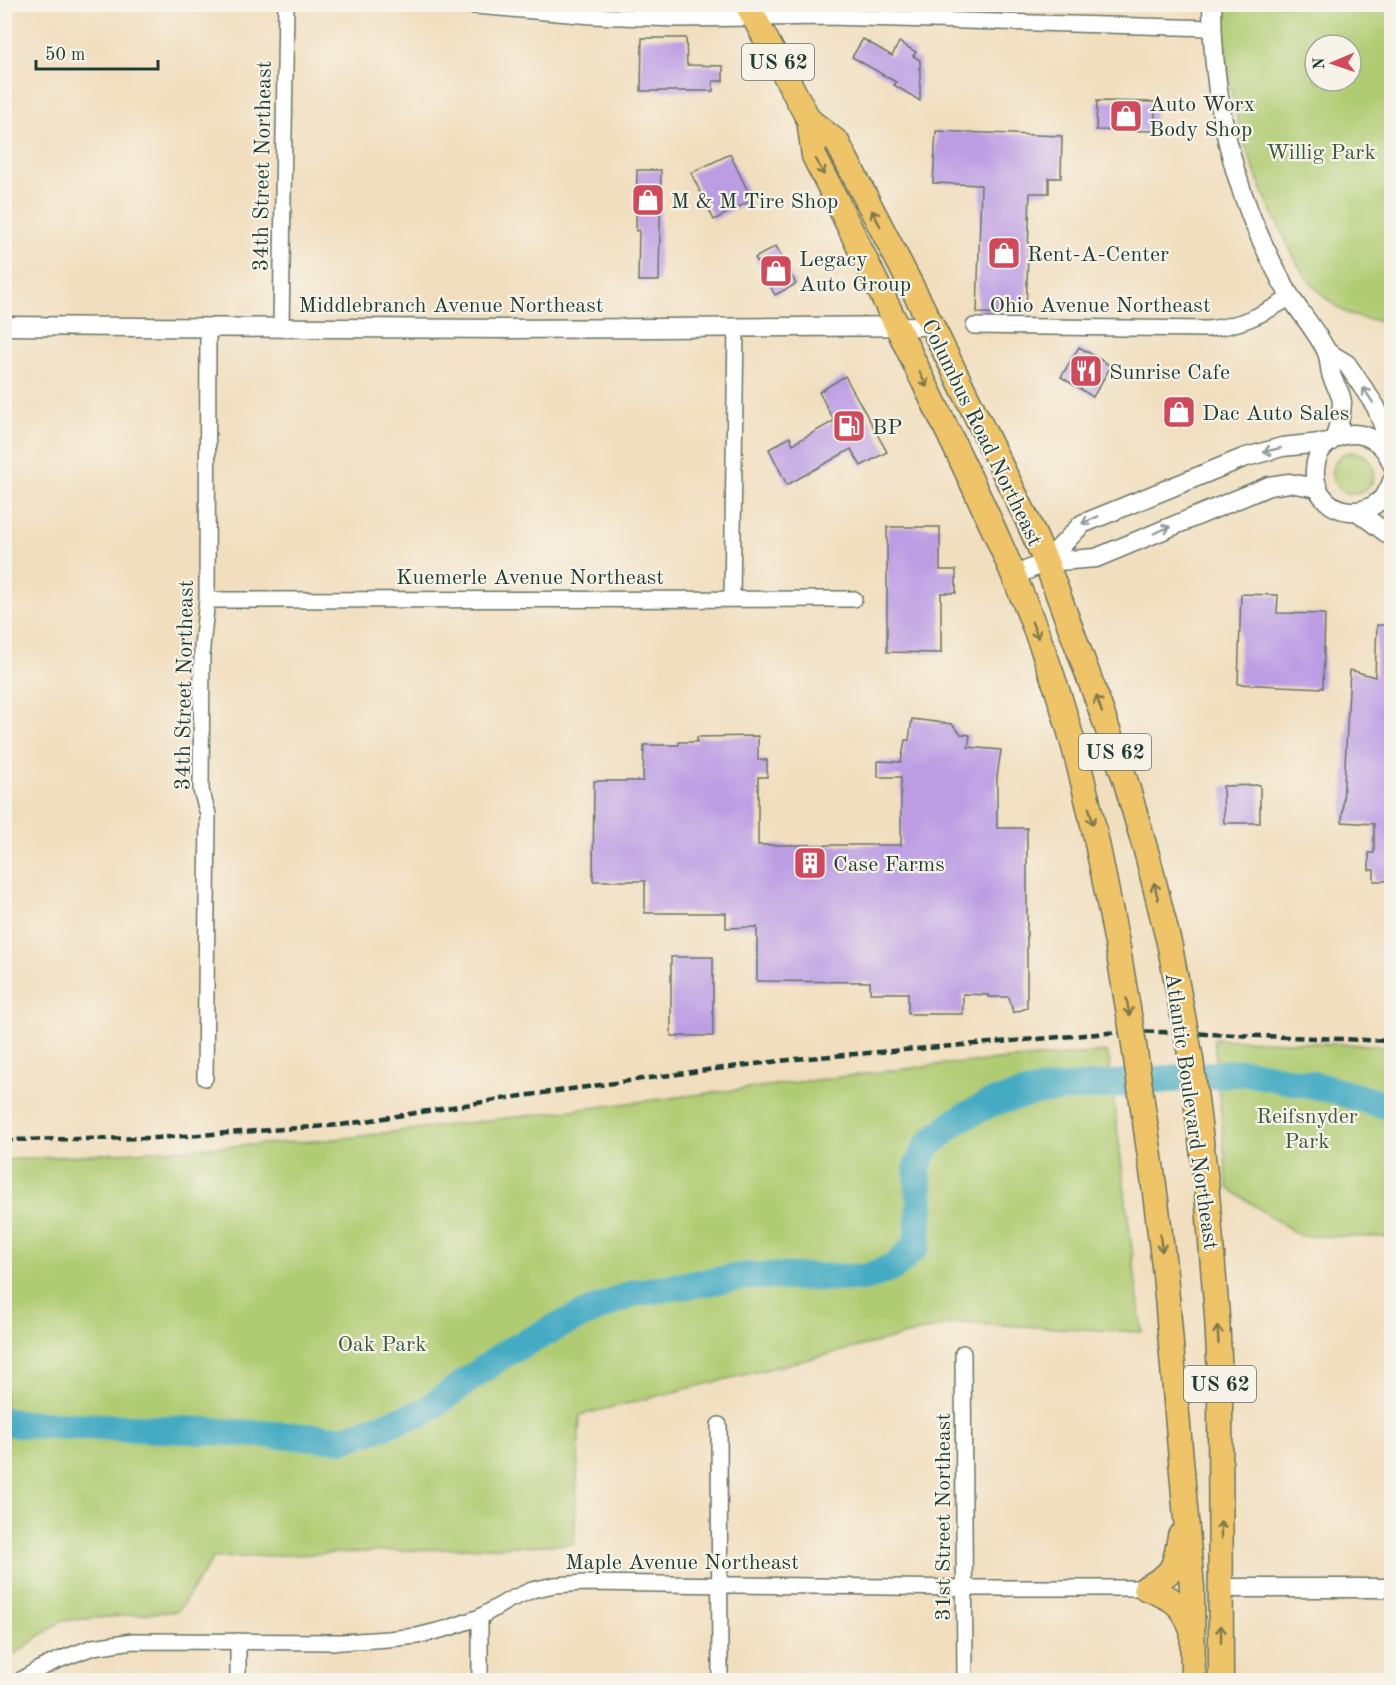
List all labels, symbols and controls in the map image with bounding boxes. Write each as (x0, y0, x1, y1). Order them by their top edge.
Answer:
scale bar (36, 33, 158, 71)
north arrow (1303, 33, 1363, 93)
road number: US 62 (742, 44, 814, 80)
text: 50 m (45, 46, 85, 64)
text: N (1312, 56, 1328, 70)
street label: 34th Street Northeast (250, 61, 276, 272)
place label: Auto Worx Body Shop (1149, 94, 1255, 141)
shop icon: Auto Worx Body Shop (1108, 98, 1144, 134)
park label: Willig Park (1266, 142, 1376, 164)
one-way arrow (814, 158, 826, 176)
shop icon: M & M Tire Shop (630, 182, 666, 218)
place label: M & M Tire Shop (671, 191, 839, 213)
one-way arrow (870, 210, 881, 228)
shop icon: Rent-A-Center (986, 235, 1022, 271)
place label: Rent-A-Center (1027, 244, 1169, 266)
place label: Legacy Auto Group (799, 249, 911, 296)
shop icon: Legacy Auto Group (758, 253, 794, 289)
street label: Middlebranch Avenue Northeast (299, 295, 603, 317)
street label: Ohio Avenue Northeast (989, 295, 1211, 317)
street label: Columbus Road Northeast (917, 316, 1046, 550)
restaurant icon: Sunrise Cafe (1068, 353, 1104, 389)
place label: Sunrise Cafe (1109, 362, 1230, 384)
one-way arrow (917, 369, 929, 387)
one-way arrow (1362, 387, 1374, 404)
shop icon: Dac Auto Sales (1161, 394, 1197, 430)
place label: Dac Auto Sales (1202, 403, 1349, 425)
fuel station icon: BP (831, 408, 867, 444)
place label: BP (872, 417, 902, 439)
one-way arrow (1262, 444, 1281, 456)
one-way arrow (1082, 515, 1100, 527)
one-way arrow (1152, 524, 1170, 535)
street label: Kuemerle Avenue Northeast (396, 567, 664, 589)
street label: 34th Street Northeast (172, 580, 198, 791)
one-way arrow (1030, 620, 1041, 639)
one-way arrow (1092, 695, 1103, 714)
road number: US 62 (1079, 734, 1151, 770)
one-way arrow (1086, 807, 1098, 826)
building icon: Case Farms (792, 845, 828, 881)
place label: Case Farms (833, 854, 945, 876)
one-way arrow (1150, 881, 1162, 900)
street label: Atlantic Boulevard Northeast (1161, 971, 1221, 1251)
one-way arrow (1122, 996, 1133, 1016)
park label: Reifsnyder Park (1256, 1106, 1358, 1153)
one-way arrow (1156, 1233, 1167, 1253)
one-way arrow (1212, 1325, 1223, 1345)
park label: Oak Park (337, 1334, 427, 1356)
road number: US 62 (1184, 1366, 1256, 1402)
street label: 31st Street Northeast (933, 1413, 955, 1621)
one-way arrow (1215, 1520, 1227, 1540)
street label: Maple Avenue Northeast (565, 1552, 799, 1574)
one-way arrow (1215, 1625, 1227, 1645)

